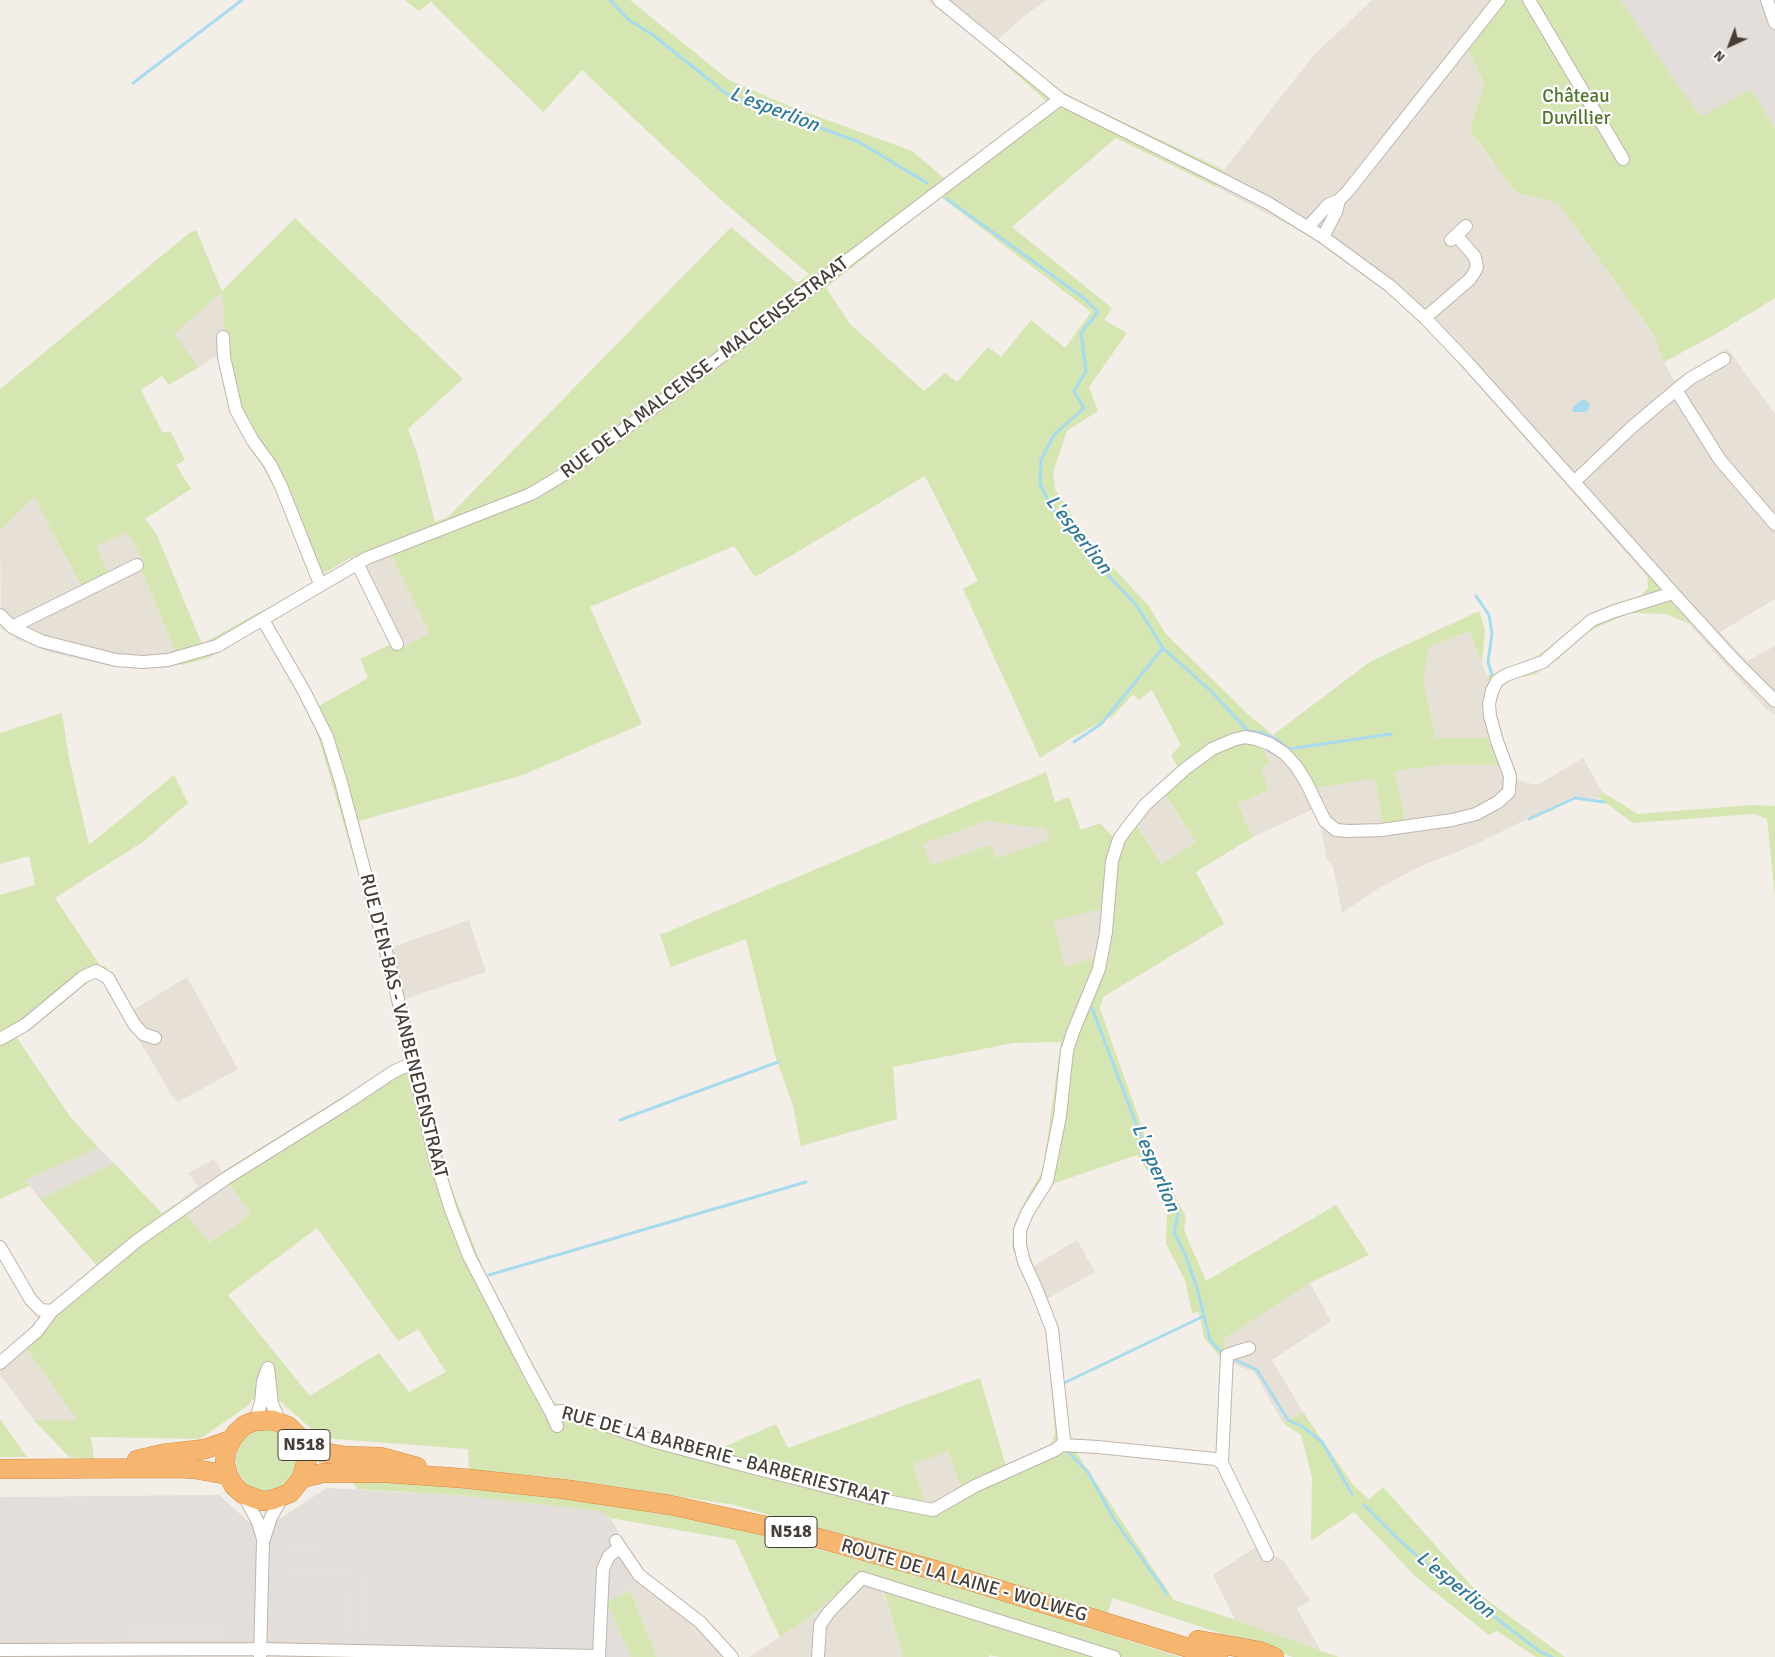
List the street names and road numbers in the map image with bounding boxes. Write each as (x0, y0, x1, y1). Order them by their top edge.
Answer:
street label: RUE DE LA MALCENSE - MALCENSESTRAAT (557, 252, 853, 484)
street label: RUE D'EN-BAS - VANBENEDENSTRAAT (354, 872, 452, 1180)
street label: RUE DE LA BARBERIE - BARBERIESTRAAT (559, 1402, 891, 1512)
road number: N518 (278, 1430, 330, 1460)
road number: N518 (765, 1516, 817, 1548)
street label: ROUTE DE LA LAINE - WOLWEG (838, 1535, 1090, 1627)

